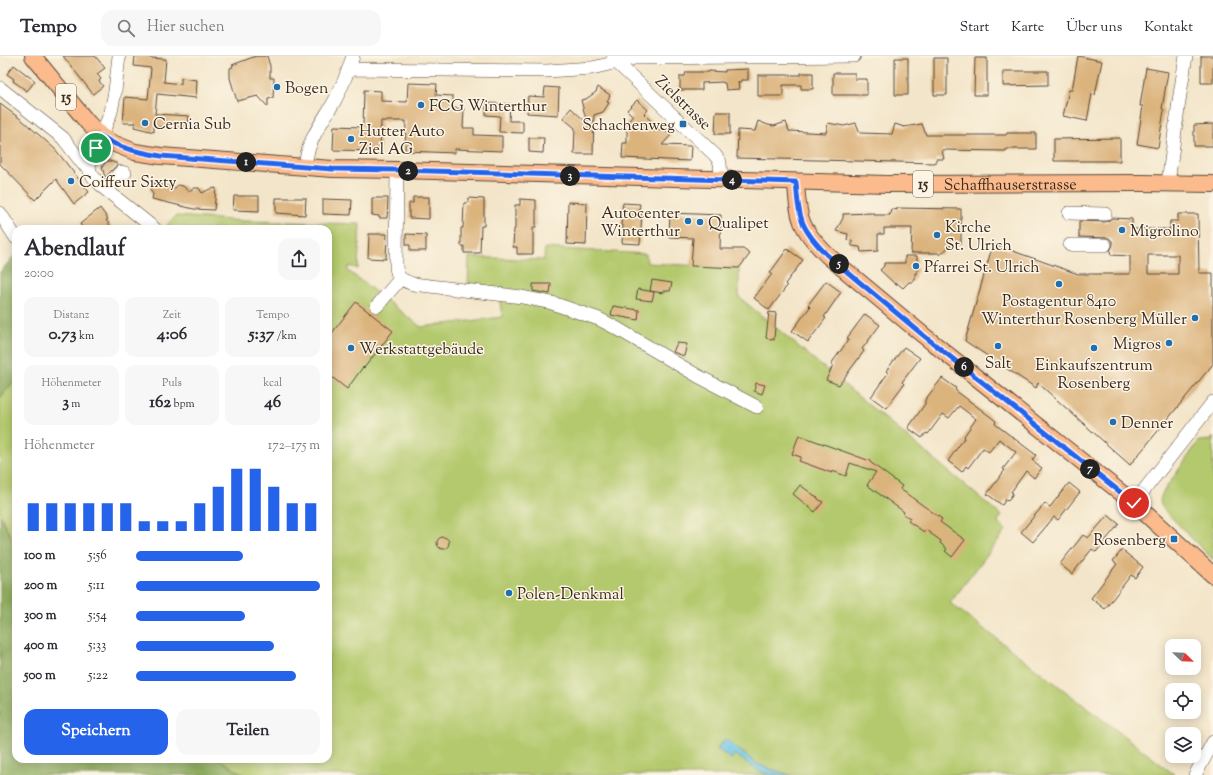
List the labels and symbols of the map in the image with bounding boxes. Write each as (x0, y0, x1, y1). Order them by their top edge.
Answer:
street label: Zielstrasse (649, 71, 716, 137)
place label: Bogen (285, 78, 329, 101)
marker: Bogen (272, 82, 282, 92)
road number: 15 (56, 84, 76, 110)
place label: FCG Winterthur (429, 96, 547, 119)
marker: FCG Winterthur (416, 100, 426, 110)
place label: Cernia Sub (153, 114, 231, 137)
place label: Schachenweg (582, 115, 675, 138)
marker: Cernia Sub (140, 118, 150, 128)
marker: Schachenweg (678, 119, 688, 129)
place label: Hutter Auto Ziel AG (359, 121, 445, 162)
pin (79, 131, 113, 165)
marker: Hutter Auto Ziel AG (346, 134, 356, 144)
pin: 1 (236, 152, 256, 172)
pin: 2 (398, 161, 418, 181)
pin: 3 (560, 166, 580, 186)
pin: 4 (722, 170, 742, 190)
road number: 15 (913, 171, 933, 197)
place label: Coiffeur Sixty (79, 172, 176, 195)
street label: Schaffhauserstrasse (944, 174, 1077, 198)
marker: Coiffeur Sixty (66, 176, 76, 186)
place label: Autocenter Winterthur (600, 203, 680, 244)
place label: Qualipet (708, 213, 769, 236)
marker: Autocenter Winterthur (683, 216, 693, 226)
marker: Qualipet (695, 217, 705, 227)
place label: Kirche St. Ulrich (945, 217, 1012, 258)
place label: Migrolino (1130, 221, 1199, 244)
marker: Migrolino (1117, 225, 1127, 235)
marker: Kirche St. Ulrich (932, 230, 942, 240)
pin: 5 (829, 254, 849, 274)
place label: Pfarrei St. Ulrich (924, 257, 1040, 280)
marker: Pfarrei St. Ulrich (911, 261, 921, 271)
marker: Postagentur 8410 Winterthur Rosenberg (1054, 279, 1064, 289)
place label: Postagentur 8410 Winterthur Rosenberg (981, 291, 1137, 332)
place label: Müller (1141, 309, 1187, 332)
marker: Müller (1190, 313, 1200, 323)
place label: Migros (1113, 334, 1161, 357)
marker: Migros (1164, 338, 1174, 348)
place label: Werkstattgebäude (359, 339, 484, 362)
marker: Salt (993, 341, 1003, 351)
marker: Werkstattgebäude (346, 343, 356, 353)
marker: Einkaufszentrum Rosenberg (1089, 343, 1099, 353)
place label: Salt (985, 353, 1012, 376)
place label: Einkaufszentrum Rosenberg (1035, 355, 1153, 396)
pin: 6 (954, 357, 974, 377)
place label: Denner (1121, 413, 1173, 436)
marker: Denner (1108, 417, 1118, 427)
pin: 7 (1080, 459, 1100, 479)
pin (1117, 486, 1151, 520)
place label: Rosenberg (1093, 530, 1166, 553)
marker: Rosenberg (1169, 534, 1179, 544)
place label: Polen-Denkmal (517, 584, 624, 607)
marker: Polen-Denkmal (504, 588, 514, 598)
north arrow (1165, 639, 1201, 675)

